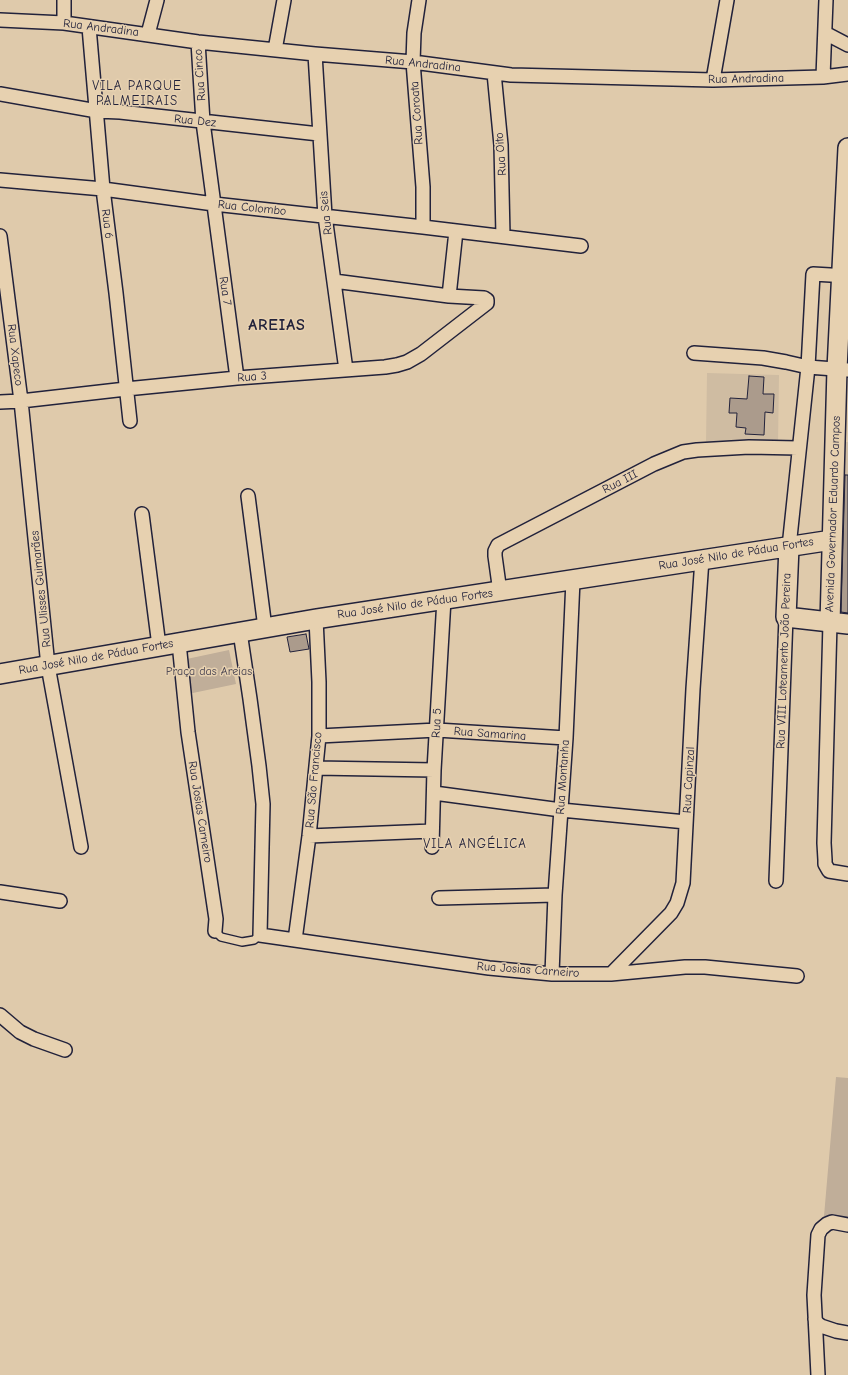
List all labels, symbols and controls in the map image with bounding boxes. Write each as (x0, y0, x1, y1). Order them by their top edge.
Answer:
street label: Rua Andradina (62, 16, 140, 40)
street label: Rua Cinco (191, 48, 209, 102)
street label: Rua Andradina (384, 53, 462, 75)
street label: Rua Andradina (708, 71, 784, 87)
district label: VILA PARQUE PALMEIRAIS (92, 78, 182, 109)
street label: Rua Coroata (408, 81, 426, 145)
street label: Rua Dez (173, 112, 217, 130)
street label: Rua Oito (492, 132, 510, 176)
street label: Rua Seis (317, 190, 335, 236)
street label: Rua Colombo (217, 197, 287, 219)
street label: Rua 6 (98, 208, 116, 240)
street label: Rua 7 (216, 276, 234, 306)
district label: AREIAS (248, 315, 306, 335)
street label: Rua Xapeco (4, 323, 26, 387)
street label: Rua 3 (237, 369, 267, 385)
street label: Avenida Governador Eduardo Campos (822, 416, 844, 612)
street label: Rua III (600, 467, 640, 497)
street label: Rua Ulisses Guimarães (28, 530, 54, 648)
street label: Rua José Nilo de Pádua Fortes (657, 535, 815, 573)
street label: Rua VIII Loteamento João Pereira (774, 573, 794, 749)
street label: Rua José Nilo de Pádua Fortes (336, 586, 494, 622)
street label: Rua José Nilo de Pádua Fortes (18, 636, 174, 678)
park label: Praça das Areias (166, 665, 252, 679)
street label: Rua 5 (429, 708, 445, 738)
street label: Rua Samarina (453, 724, 527, 744)
street label: Rua São Francisco (303, 731, 325, 829)
street label: Rua Montanha (553, 739, 573, 815)
street label: Rua Capinzal (680, 746, 698, 814)
street label: Rua Josias Carneiro (185, 760, 215, 864)
district label: VILA ANGÉLICA (423, 836, 527, 852)
street label: Rua Josias Carneiro (476, 959, 580, 981)

